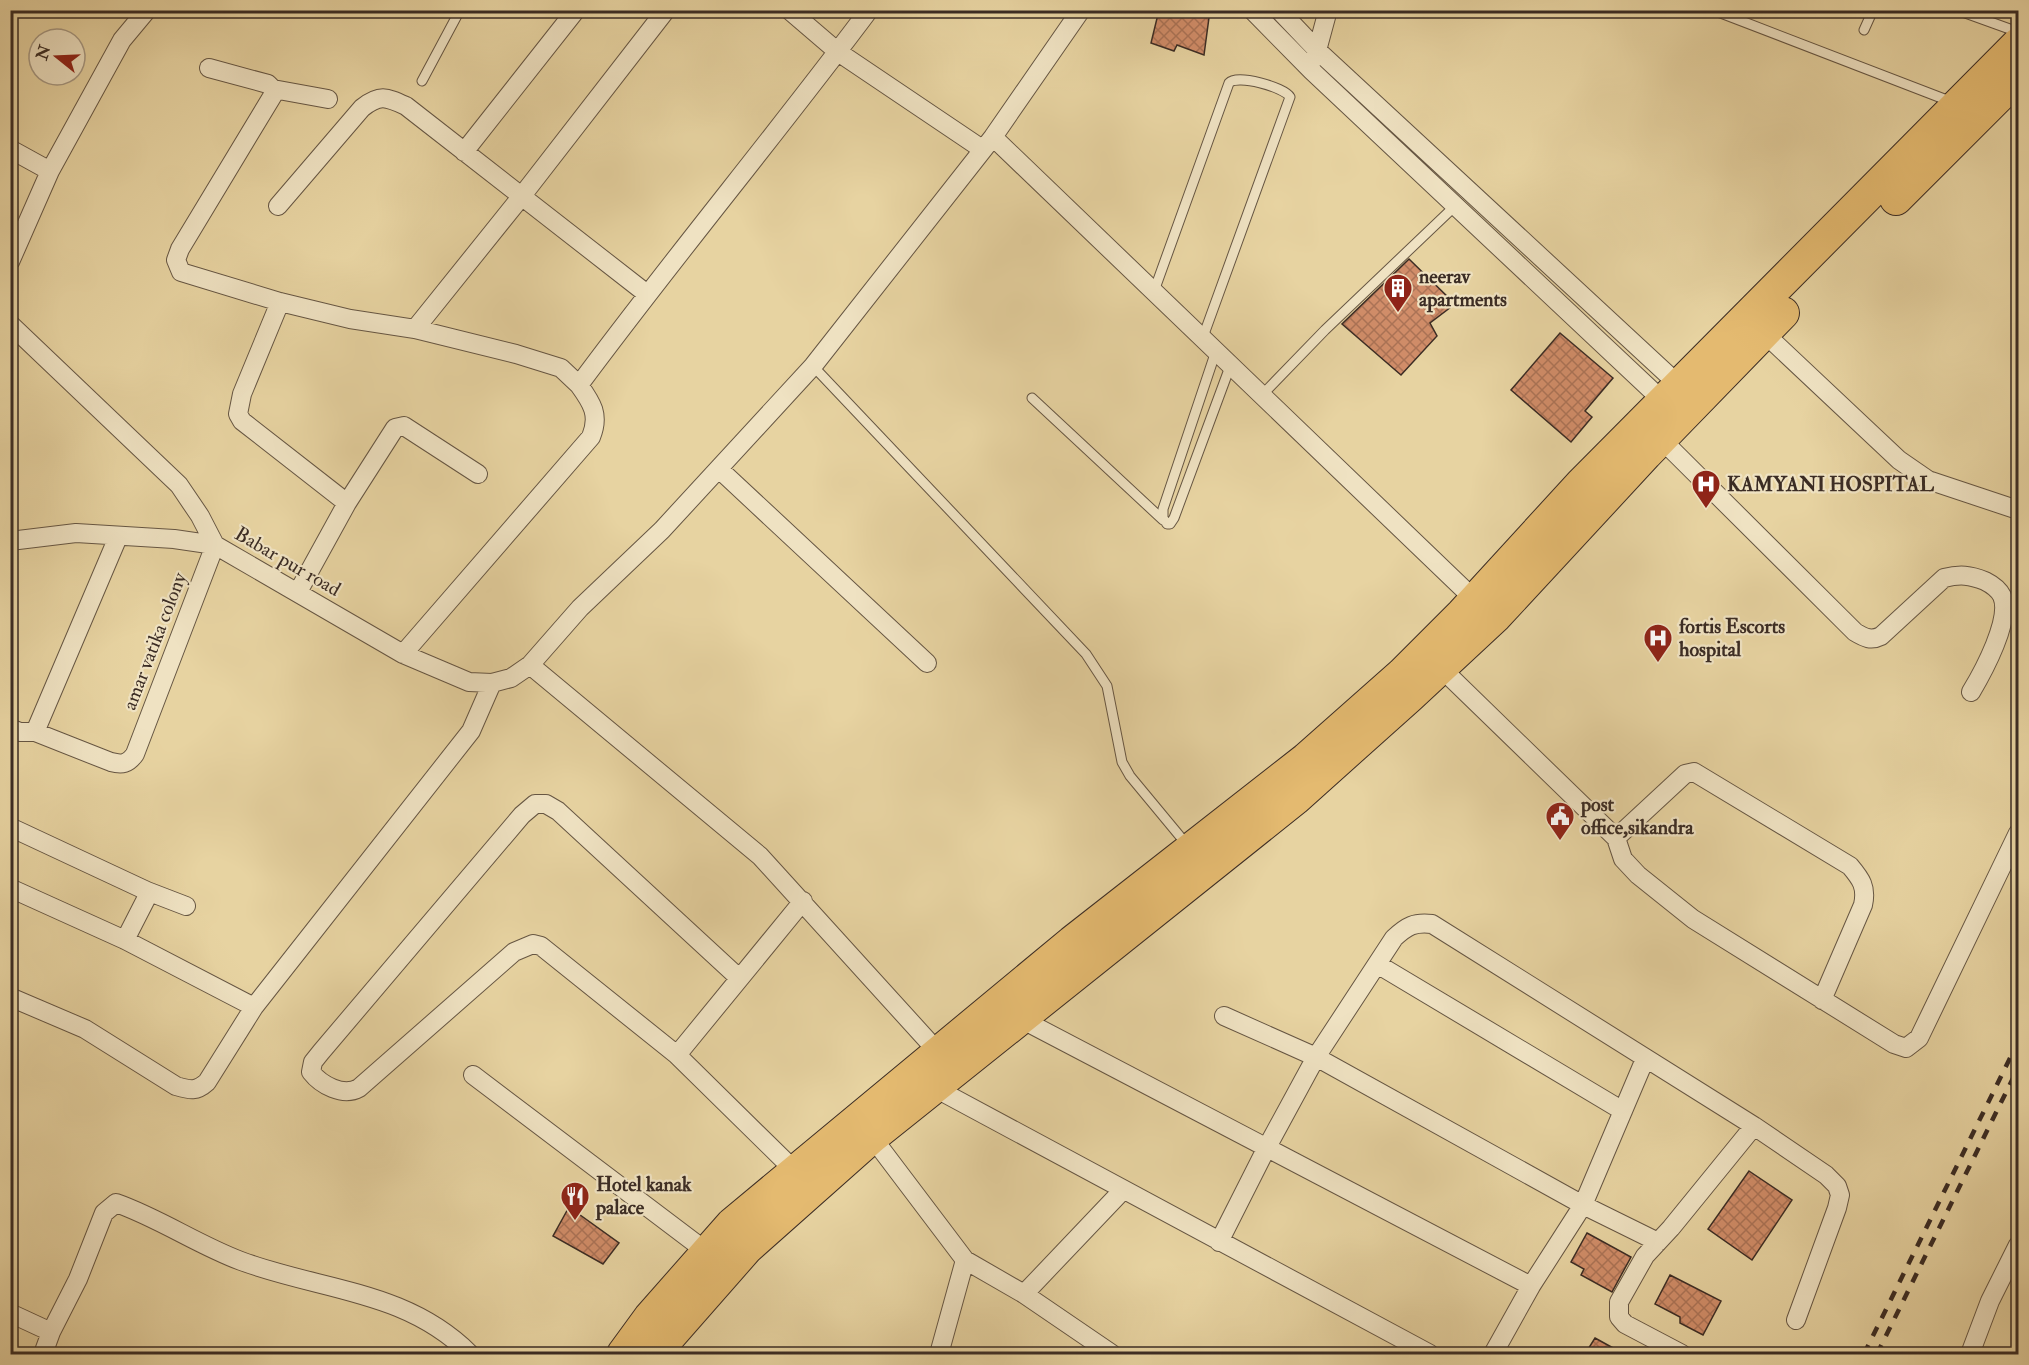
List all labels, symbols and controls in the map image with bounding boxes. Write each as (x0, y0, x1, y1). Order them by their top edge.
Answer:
north arrow (27, 27, 87, 87)
text: N (32, 42, 56, 64)
place label: neerav apartments (1419, 264, 1507, 313)
building icon: neerav apartments (1382, 272, 1414, 314)
hospital icon: KAMYANI HOSPITAL (1690, 468, 1722, 510)
place label: KAMYANI HOSPITAL (1727, 472, 1935, 497)
street label: Babar pur road (230, 521, 345, 603)
street label: amar vatika colony (117, 568, 193, 713)
place label: fortis Escorts hospital (1679, 614, 1785, 663)
hospital icon: fortis Escorts hospital (1642, 622, 1674, 664)
place label: post office,sikandra (1580, 792, 1694, 840)
public building icon: post office,sikandra (1544, 800, 1576, 842)
place label: Hotel kanak palace (595, 1172, 692, 1221)
restaurant icon: Hotel kanak palace (559, 1180, 591, 1222)

